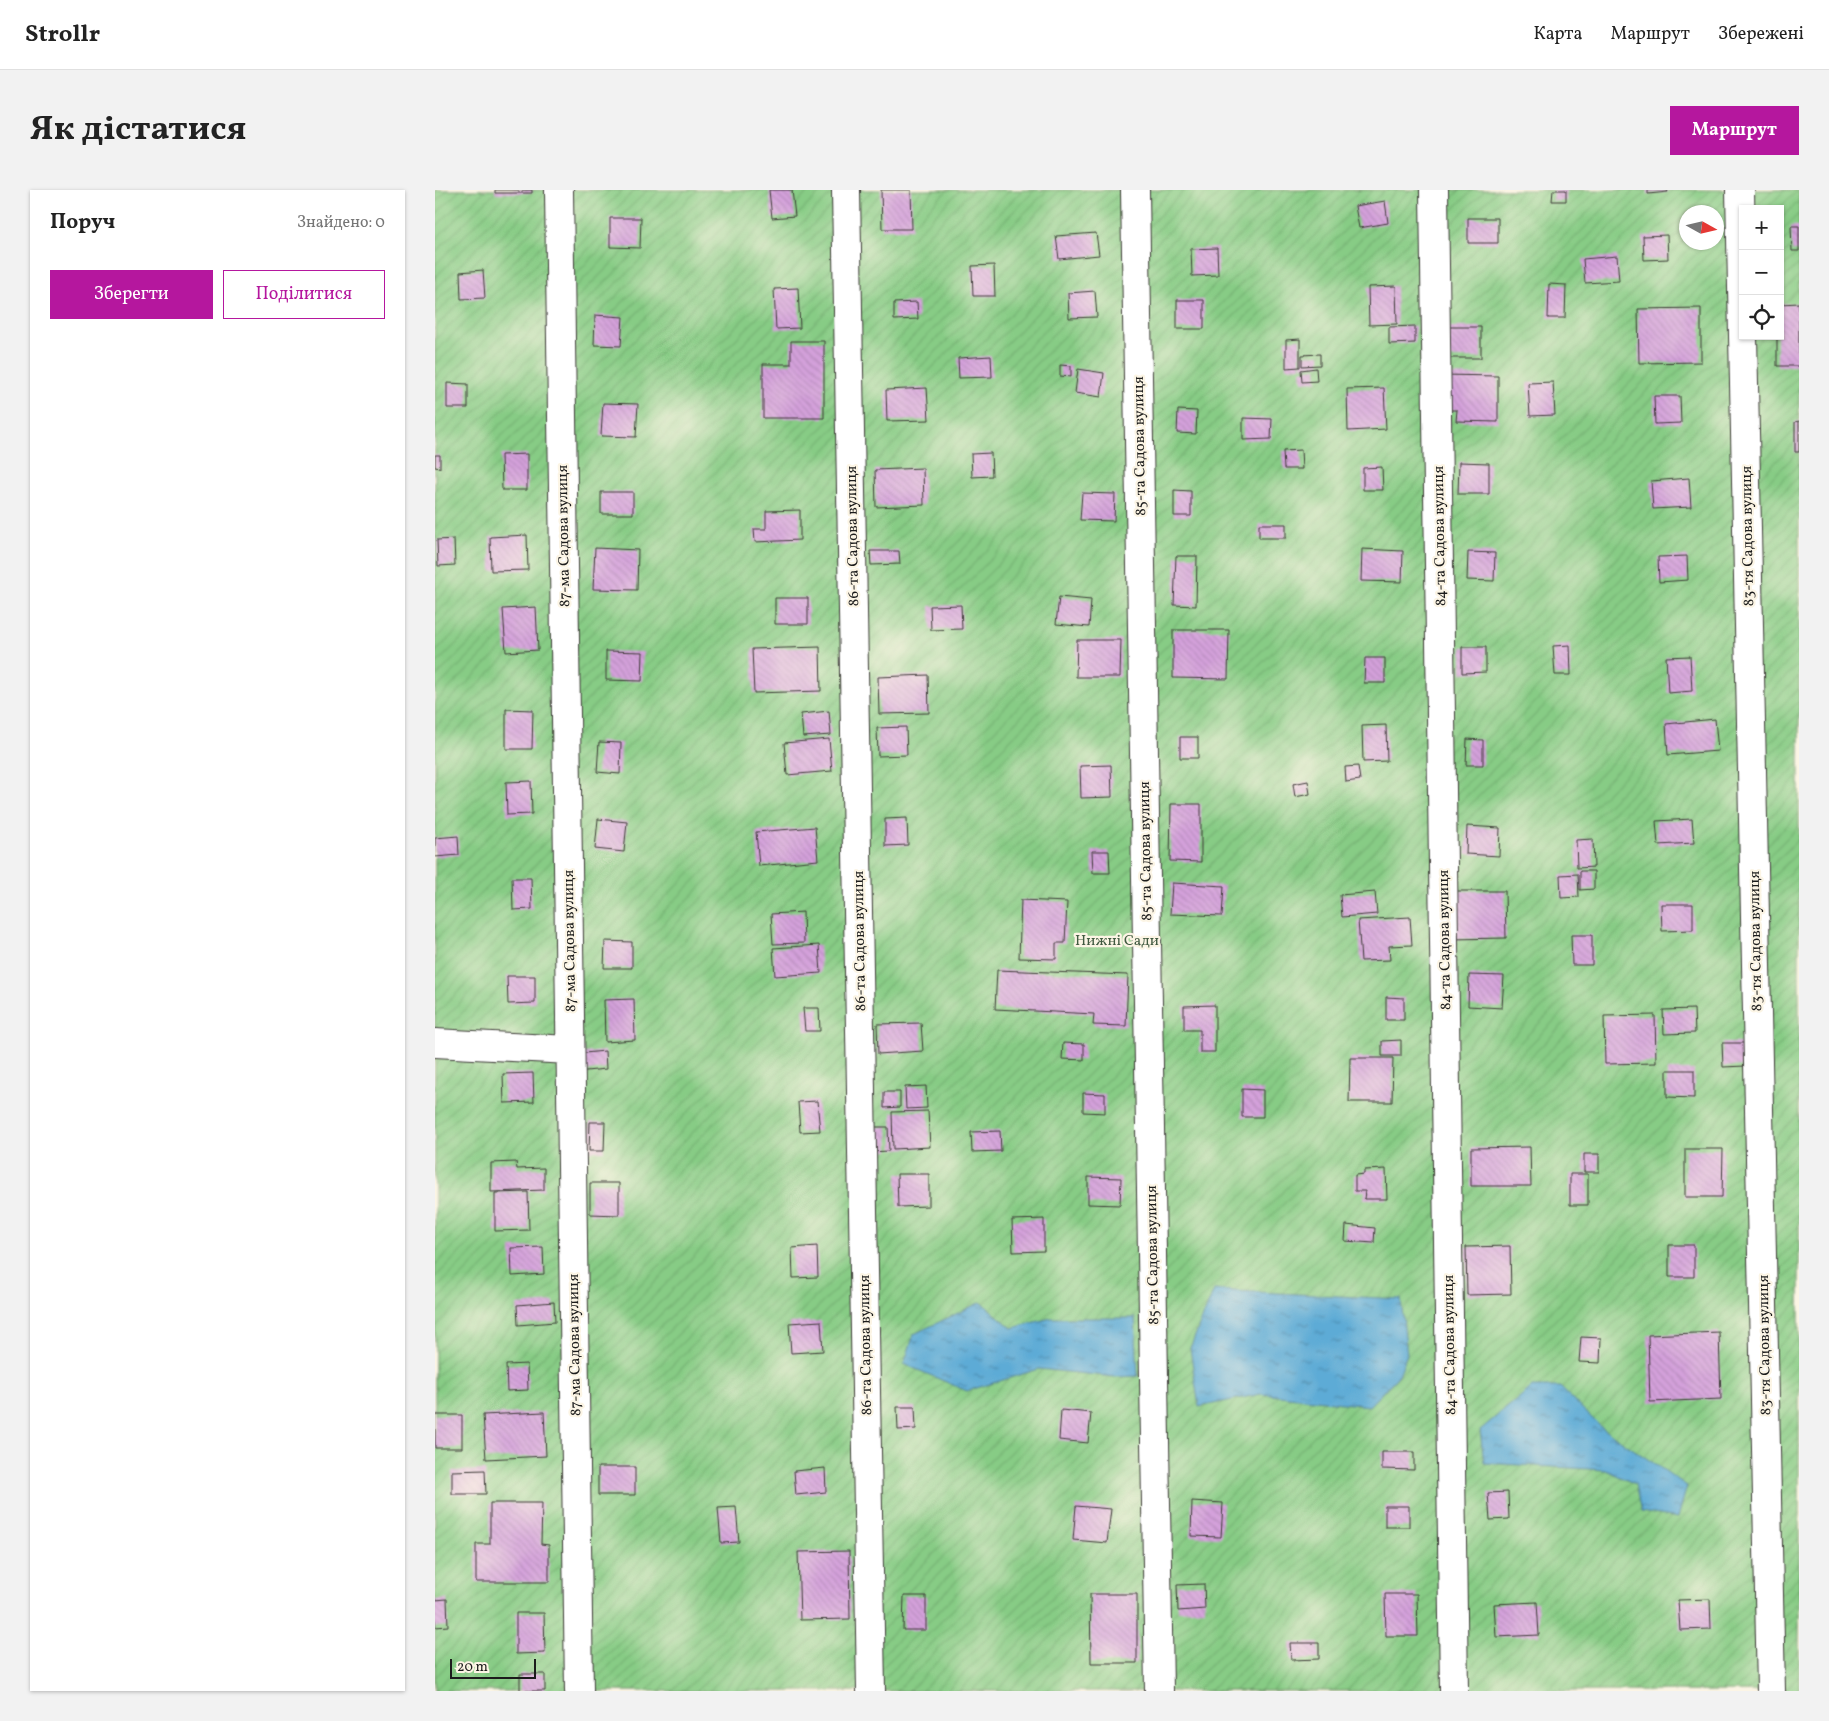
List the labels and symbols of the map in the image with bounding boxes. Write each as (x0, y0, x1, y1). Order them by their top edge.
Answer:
north arrow (1679, 205, 1724, 250)
street label: 85-та Садова вулиця (1129, 376, 1152, 516)
street label: 87-ма Садова вулиця (553, 464, 576, 607)
street label: 86-та Садова вулиця (842, 465, 865, 606)
street label: 84-та Садова вулиця (1429, 465, 1452, 606)
street label: 83-тя Садова вулиця (1737, 465, 1760, 606)
street label: 85-та Садова вулиця (1135, 781, 1158, 921)
street label: 87-ма Садова вулиця (559, 869, 582, 1012)
street label: 84-та Садова вулиця (1434, 869, 1457, 1010)
street label: 86-та Садова вулиця (849, 870, 872, 1011)
street label: 83-тя Садова вулиця (1745, 870, 1768, 1011)
park label: Нижні Сади (1075, 931, 1159, 952)
street label: 85-та Садова вулиця (1142, 1185, 1165, 1325)
street label: 87-ма Садова вулиця (564, 1273, 587, 1416)
street label: 86-та Садова вулиця (855, 1274, 878, 1415)
street label: 84-та Садова вулиця (1439, 1274, 1462, 1415)
street label: 83-тя Садова вулиця (1754, 1274, 1777, 1415)
scale bar (450, 1656, 536, 1679)

